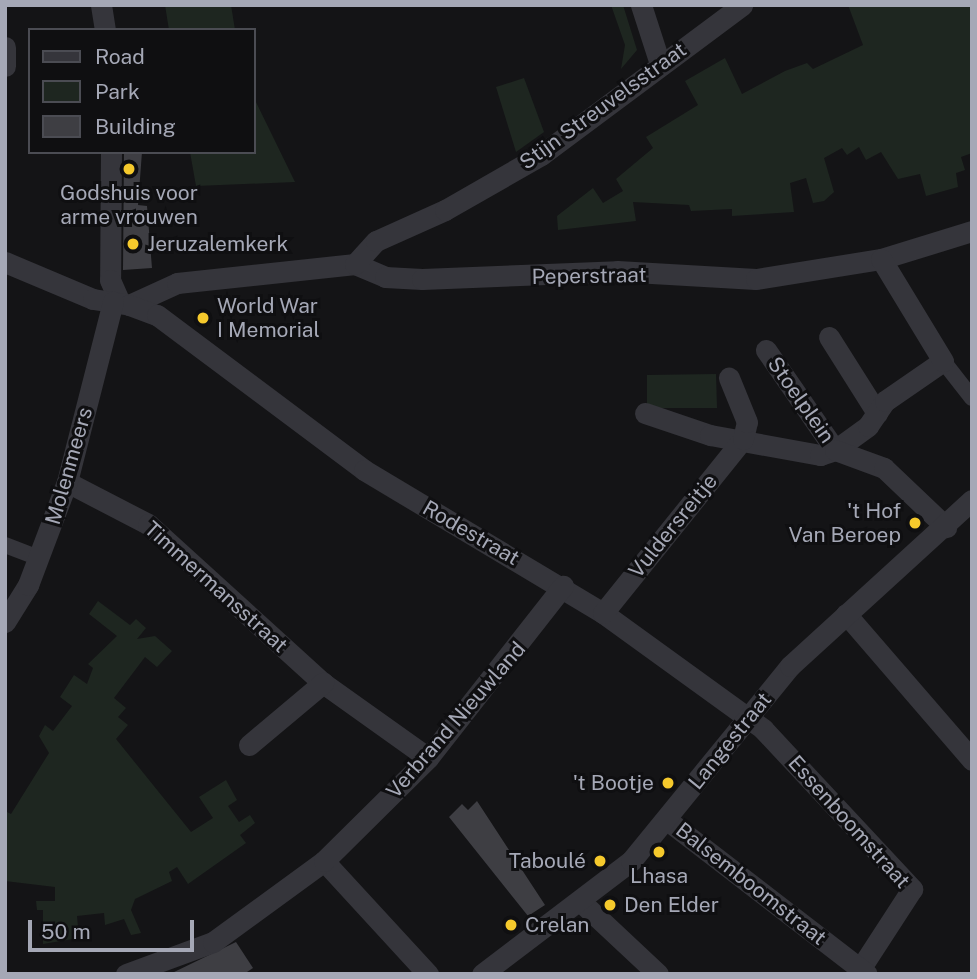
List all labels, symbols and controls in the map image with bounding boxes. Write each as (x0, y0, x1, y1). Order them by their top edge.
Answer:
legend (28, 28, 256, 154)
street label: Stijn Streuvelsstraat (515, 37, 691, 175)
text: Road (95, 44, 145, 69)
text: Park (95, 79, 140, 104)
text: Building (95, 114, 176, 139)
marker: Godshuis voor arme vrouwen (121, 161, 137, 177)
place label: Godshuis voor arme vrouwen (60, 180, 198, 230)
place label: Jeruzalemkerk (147, 231, 288, 257)
marker: Jeruzalemkerk (125, 236, 141, 252)
street label: Peperstraat (531, 262, 647, 290)
place label: World War I Memorial (217, 293, 320, 343)
marker: World War I Memorial (195, 310, 211, 326)
street label: Stoelplein (762, 352, 840, 448)
street label: Molenmeers (40, 404, 98, 528)
street label: Vuldersreitje (623, 469, 723, 583)
street label: Rodestraat (418, 495, 524, 571)
place label: 't Hof Van Beroep (789, 498, 901, 548)
marker: 't Hof Van Beroep (907, 515, 923, 531)
street label: Timmermansstraat (139, 516, 293, 658)
street label: Verbrand Nieuwland (381, 637, 531, 803)
street label: Langestraat (683, 687, 777, 795)
street label: Essenboomstraat (783, 751, 915, 893)
place label: 't Bootje (573, 770, 654, 796)
marker: 't Bootje (660, 775, 676, 791)
street label: Balsemboomstraat (671, 817, 831, 951)
marker: Lhasa (651, 844, 667, 860)
place label: Taboulé (509, 848, 586, 874)
marker: Taboulé (592, 853, 608, 869)
place label: Lhasa (630, 863, 688, 889)
place label: Den Elder (624, 892, 719, 918)
marker: Den Elder (602, 897, 618, 913)
scale bar (32, 906, 198, 950)
place label: Crelan (525, 912, 589, 938)
marker: Crelan (503, 917, 519, 933)
text: 50 m (41, 919, 91, 944)

